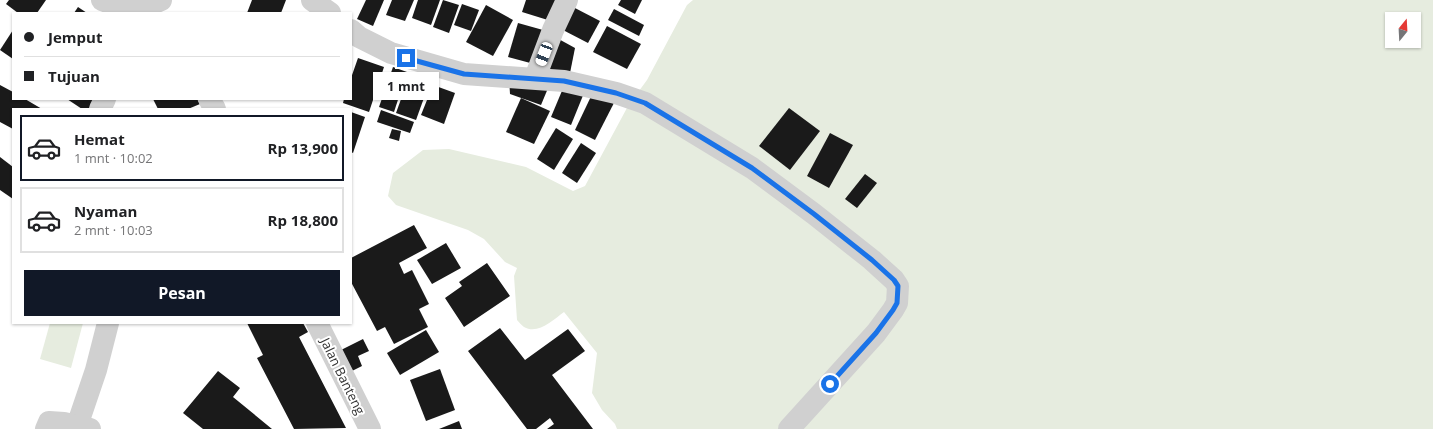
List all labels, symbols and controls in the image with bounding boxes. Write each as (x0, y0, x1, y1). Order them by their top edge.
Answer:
north arrow (1385, 12, 1421, 48)
map controls (1385, 12, 1421, 48)
text: Jemput (48, 27, 102, 47)
car (534, 41, 554, 67)
route end (397, 49, 415, 67)
text: Tujuan (48, 66, 100, 86)
callout: 1 mnt (373, 72, 439, 100)
text: 1 mnt (387, 77, 425, 95)
text: Hemat (74, 129, 125, 149)
icon: car (26, 130, 62, 166)
text: Rp 13,900 (268, 138, 338, 158)
text: 1 mnt · 10:02 (74, 149, 153, 167)
text: Nyaman (74, 201, 137, 221)
icon: car (26, 202, 62, 238)
text: Rp 18,800 (268, 210, 338, 230)
text: 2 mnt · 10:03 (74, 221, 153, 239)
button: Pesan (24, 270, 340, 316)
street label: Jalan Banteng (316, 333, 369, 417)
route start (821, 375, 839, 393)

